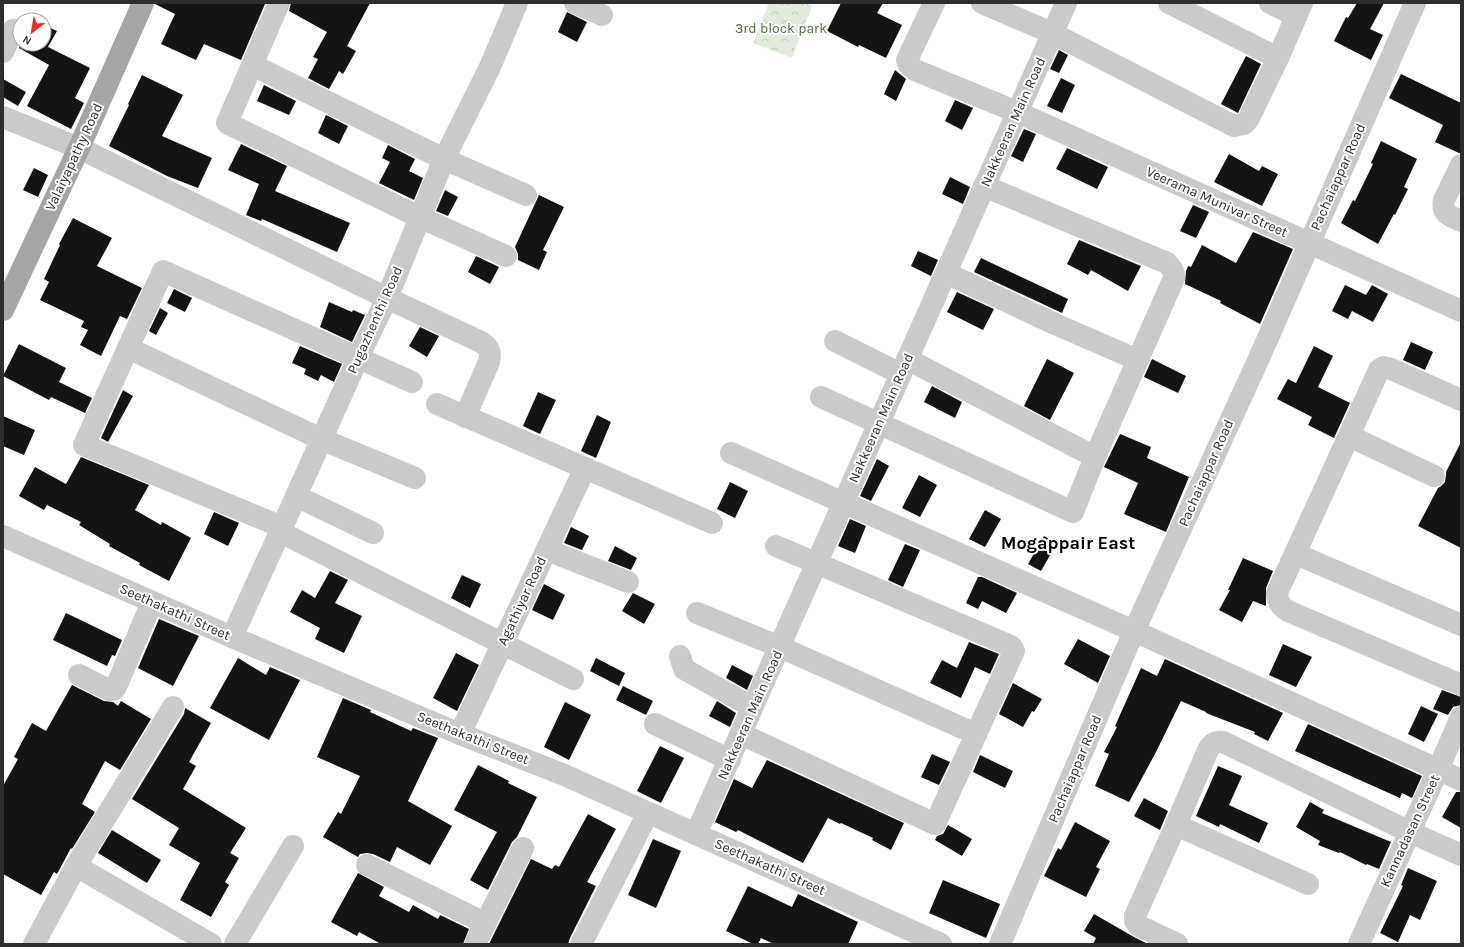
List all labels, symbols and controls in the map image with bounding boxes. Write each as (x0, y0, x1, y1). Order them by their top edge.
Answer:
north arrow (12, 12, 52, 52)
park label: 3rd block park (735, 20, 827, 37)
text: N (20, 33, 34, 48)
street label: Nakkeeran Main Road (977, 55, 1049, 189)
street label: Valaiyapathy Road (42, 100, 106, 214)
street label: Pachaiappar Road (1307, 121, 1369, 233)
street label: Veerama Munivar Street (1144, 163, 1290, 241)
street label: Pugazhenthi Road (344, 264, 406, 376)
street label: Nakkeeran Main Road (845, 351, 917, 485)
street label: Pachaiappar Road (1175, 417, 1237, 529)
district label: Mogappair East (1001, 532, 1135, 554)
street label: Agathiyar Road (494, 554, 550, 648)
street label: Seethakathi Street (117, 580, 233, 644)
street label: Nakkeeran Main Road (714, 648, 786, 782)
street label: Seethakathi Street (414, 708, 532, 768)
street label: Pachaiappar Road (1045, 713, 1105, 825)
street label: Kannadasan Street (1376, 772, 1444, 890)
street label: Seethakathi Street (712, 835, 828, 899)

